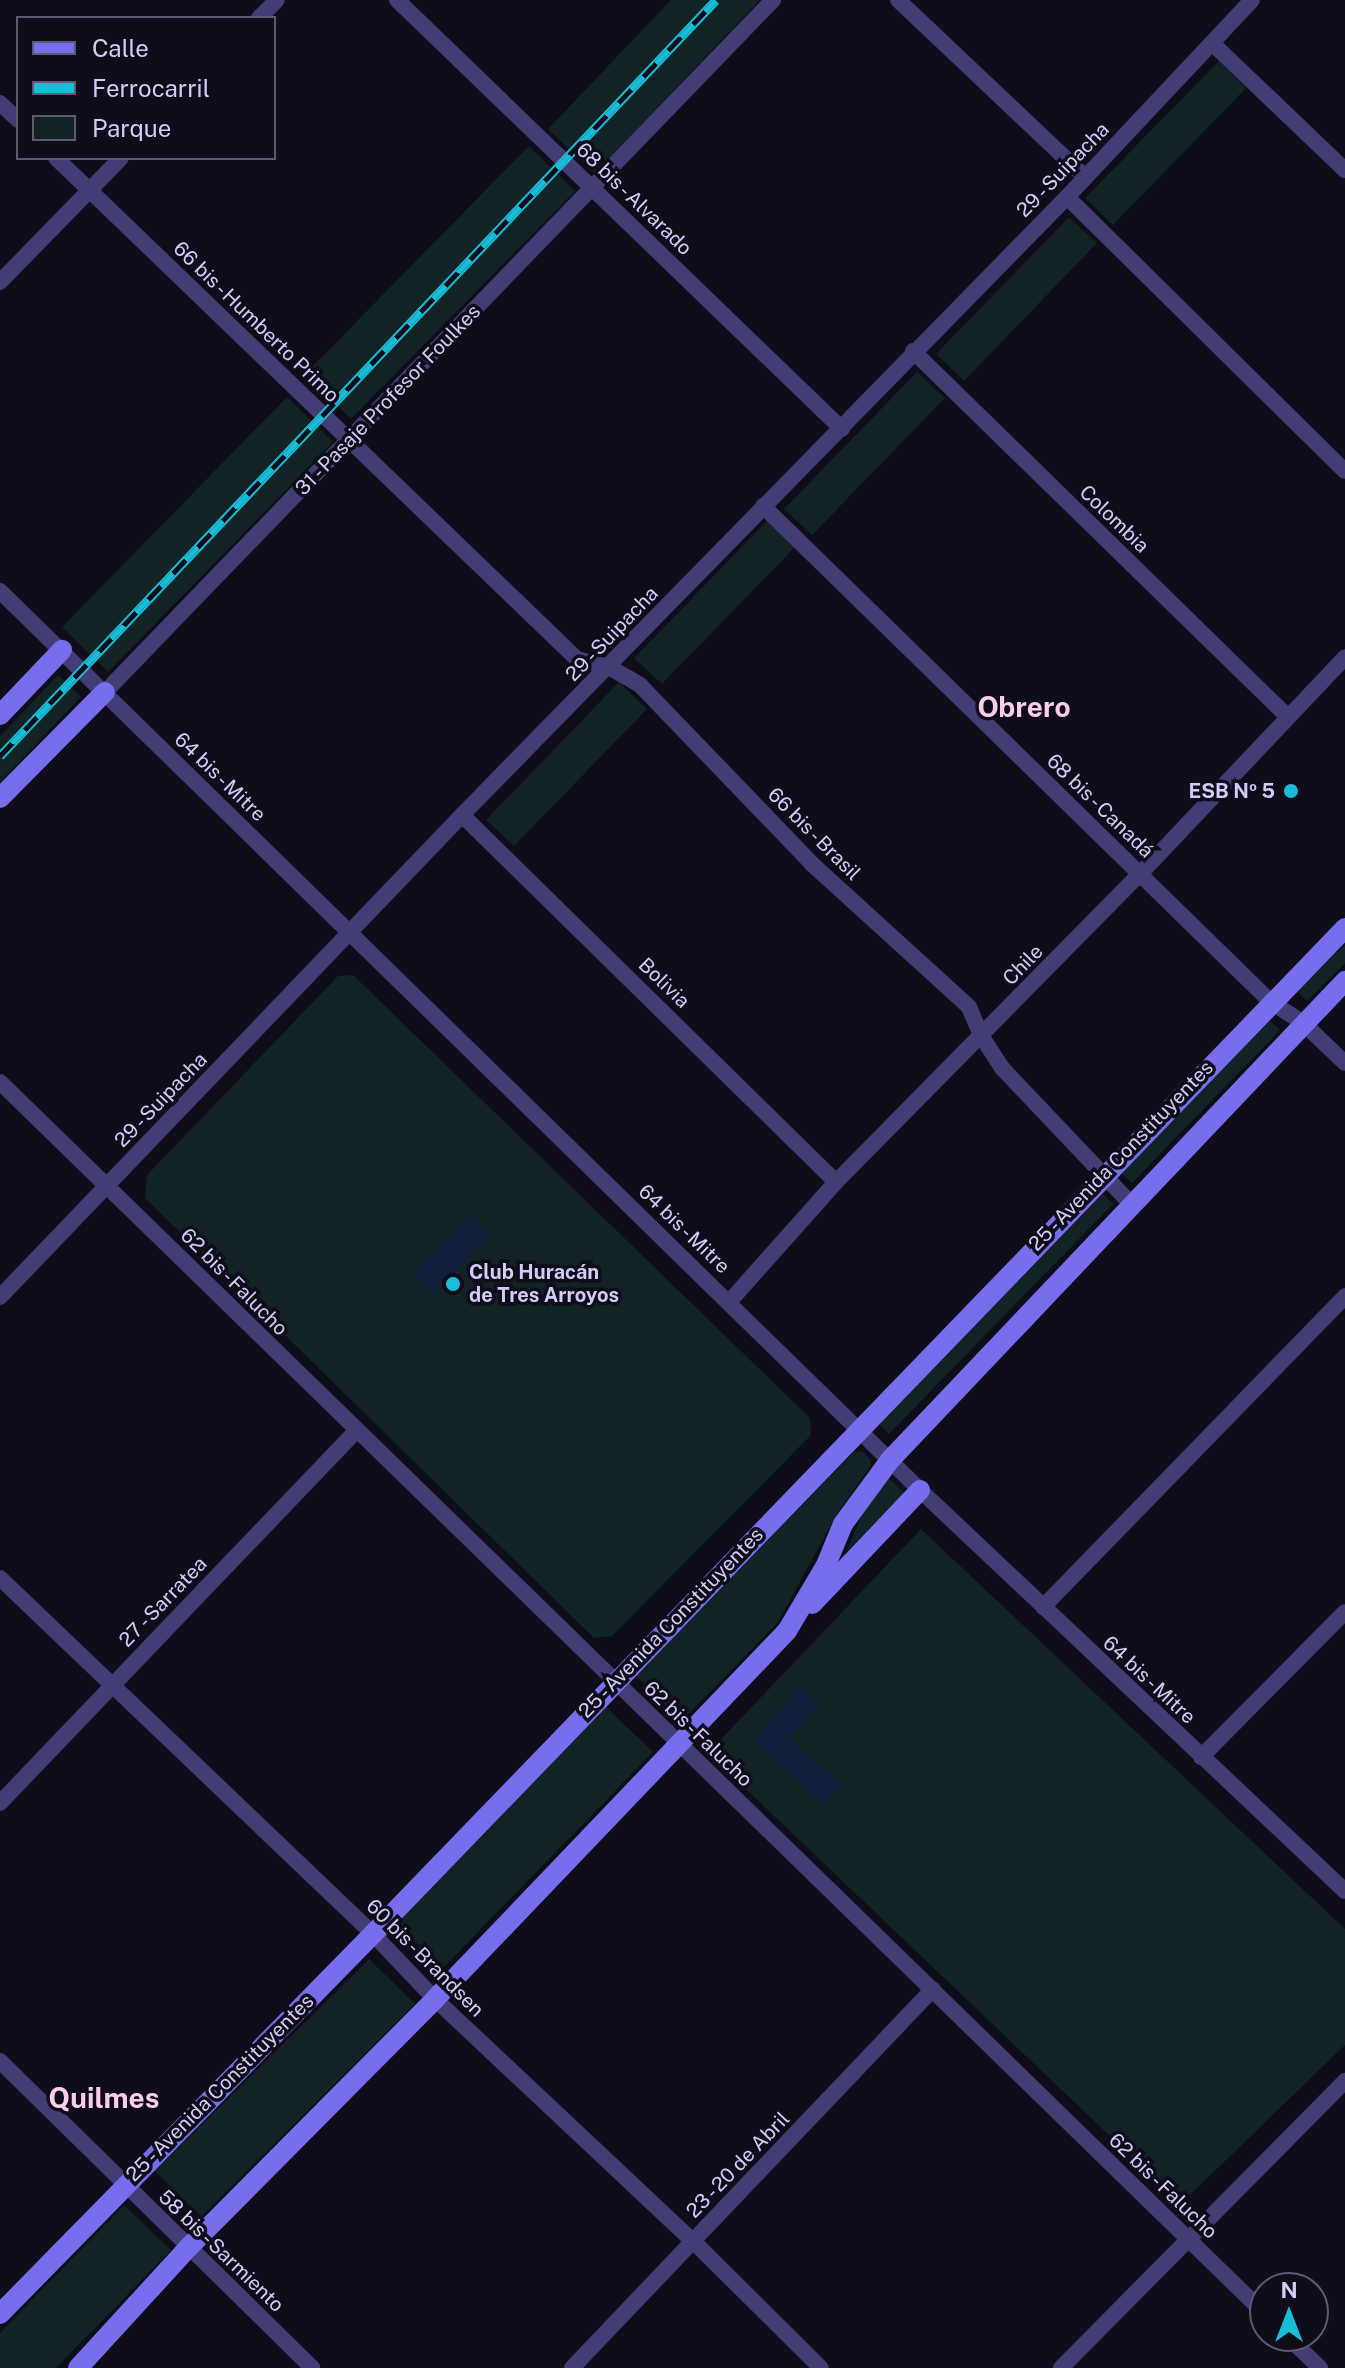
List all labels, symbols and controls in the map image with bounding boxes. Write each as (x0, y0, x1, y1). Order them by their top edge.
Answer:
legend (16, 16, 276, 160)
text: Calle (92, 34, 149, 62)
text: Ferrocarril (92, 74, 210, 102)
text: Parque (92, 114, 171, 142)
street label: 29 - Suipacha (1010, 116, 1116, 224)
street label: 68 bis - Alvarado (569, 136, 699, 262)
street label: 66 bis - Humberto Primo (166, 235, 346, 409)
street label: 31 - Pasaje Profesor Foulkes (289, 298, 487, 502)
street label: Colombia (1074, 480, 1154, 558)
street label: 29 - Suipacha (559, 580, 665, 688)
district label: Obrero (977, 690, 1071, 724)
street label: 64 bis - Mitre (167, 725, 273, 829)
street label: 68 bis - Canadá (1040, 747, 1160, 865)
place label: ESB Nº 5 (1188, 779, 1275, 803)
street label: 66 bis - Brasil (761, 781, 867, 887)
marker: ESB Nº 5 (1282, 782, 1300, 800)
street label: Chile (998, 940, 1048, 990)
street label: Bolivia (633, 953, 695, 1013)
street label: 29 - Suipacha (108, 1046, 214, 1154)
street label: 25 - Avenida Constituyentes (1022, 1054, 1220, 1258)
street label: 64 bis - Mitre (631, 1177, 737, 1281)
street label: 62 bis - Falucho (173, 1221, 295, 1343)
place label: Club Huracán de Tres Arroyos (469, 1260, 619, 1307)
marker: Club Huracán de Tres Arroyos (444, 1275, 462, 1293)
street label: 25 - Avenida Constituyentes (572, 1521, 770, 1725)
street label: 27 - Sarratea (112, 1550, 214, 1654)
street label: 64 bis - Mitre (1096, 1629, 1202, 1731)
street label: 62 bis - Falucho (637, 1674, 759, 1794)
street label: 60 bis - Brandsen (359, 1892, 491, 2024)
street label: 25 - Avenida Constituyentes (119, 1987, 321, 2189)
district label: Quilmes (49, 2081, 159, 2115)
street label: 23 - 20 de Abril (679, 2105, 797, 2225)
street label: 62 bis - Falucho (1102, 2126, 1224, 2246)
street label: 58 bis - Sarmiento (151, 2183, 291, 2319)
north arrow (1249, 2272, 1329, 2352)
text: N (1280, 2277, 1298, 2303)

